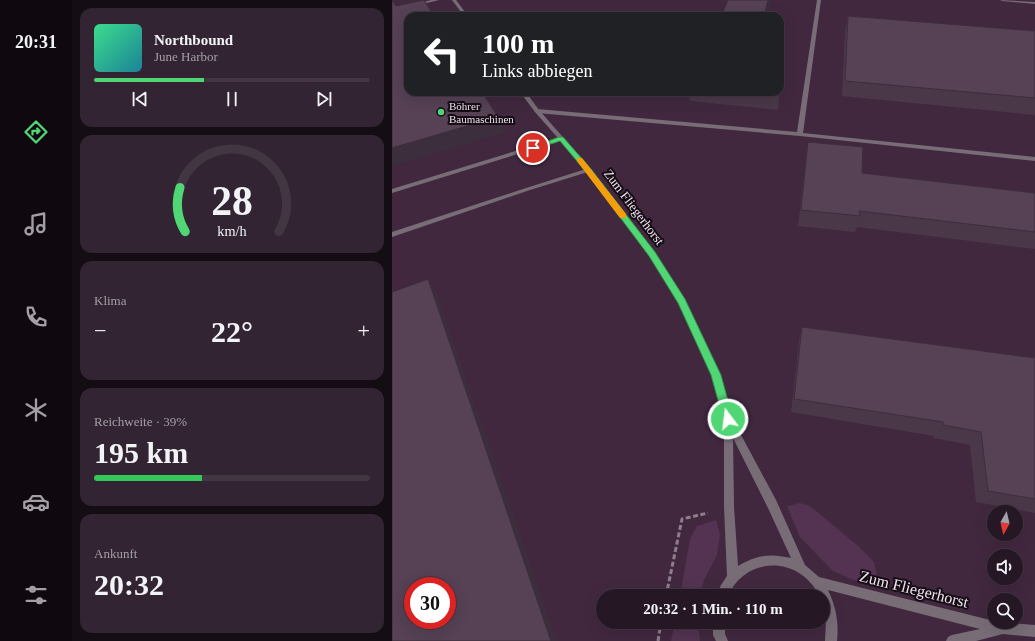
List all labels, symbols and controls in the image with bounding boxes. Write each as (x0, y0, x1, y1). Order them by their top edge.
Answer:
icon: left (416, 28, 468, 80)
text: 100 m (482, 28, 554, 59)
text: 20:31 (15, 32, 57, 52)
text: Northbound (154, 32, 233, 48)
text: June Harbor (154, 49, 218, 64)
text: Links abbiegen (482, 61, 592, 81)
icon: previous (129, 88, 151, 110)
icon: pause (221, 88, 243, 110)
icon: next (313, 88, 335, 110)
place label: Böhrer Baumaschinen (449, 100, 514, 125)
marker: Böhrer Baumaschinen (436, 107, 446, 117)
icon: directions (22, 118, 50, 146)
pin (516, 131, 550, 165)
icon: arrive (522, 137, 544, 159)
street label: Zum Fliegerhorst (601, 166, 667, 248)
text: 28 (211, 178, 253, 224)
icon: music (22, 210, 50, 238)
text: km/h (217, 222, 247, 238)
text: Klima (94, 293, 127, 308)
icon: phone (22, 303, 50, 331)
text: 22° (211, 315, 253, 348)
text: − (94, 318, 106, 343)
text: + (358, 318, 370, 343)
icon: climate (22, 396, 50, 424)
position arrow (707, 398, 749, 440)
text: Reichweite · 39% (94, 414, 187, 429)
text: 195 km (94, 436, 188, 469)
icon: car (22, 488, 50, 516)
north arrow (987, 505, 1023, 541)
map controls (987, 505, 1023, 629)
text: Ankunft (94, 546, 137, 561)
button: sound (987, 549, 1023, 585)
street label: Zum Fliegerhorst (858, 567, 971, 612)
text: 20:32 (94, 568, 164, 601)
speed limit sign: 30 (404, 577, 456, 629)
icon: filters (22, 581, 50, 609)
button: search (987, 593, 1023, 629)
text: 20:32 · 1 Min. · 110 m (643, 601, 783, 617)

